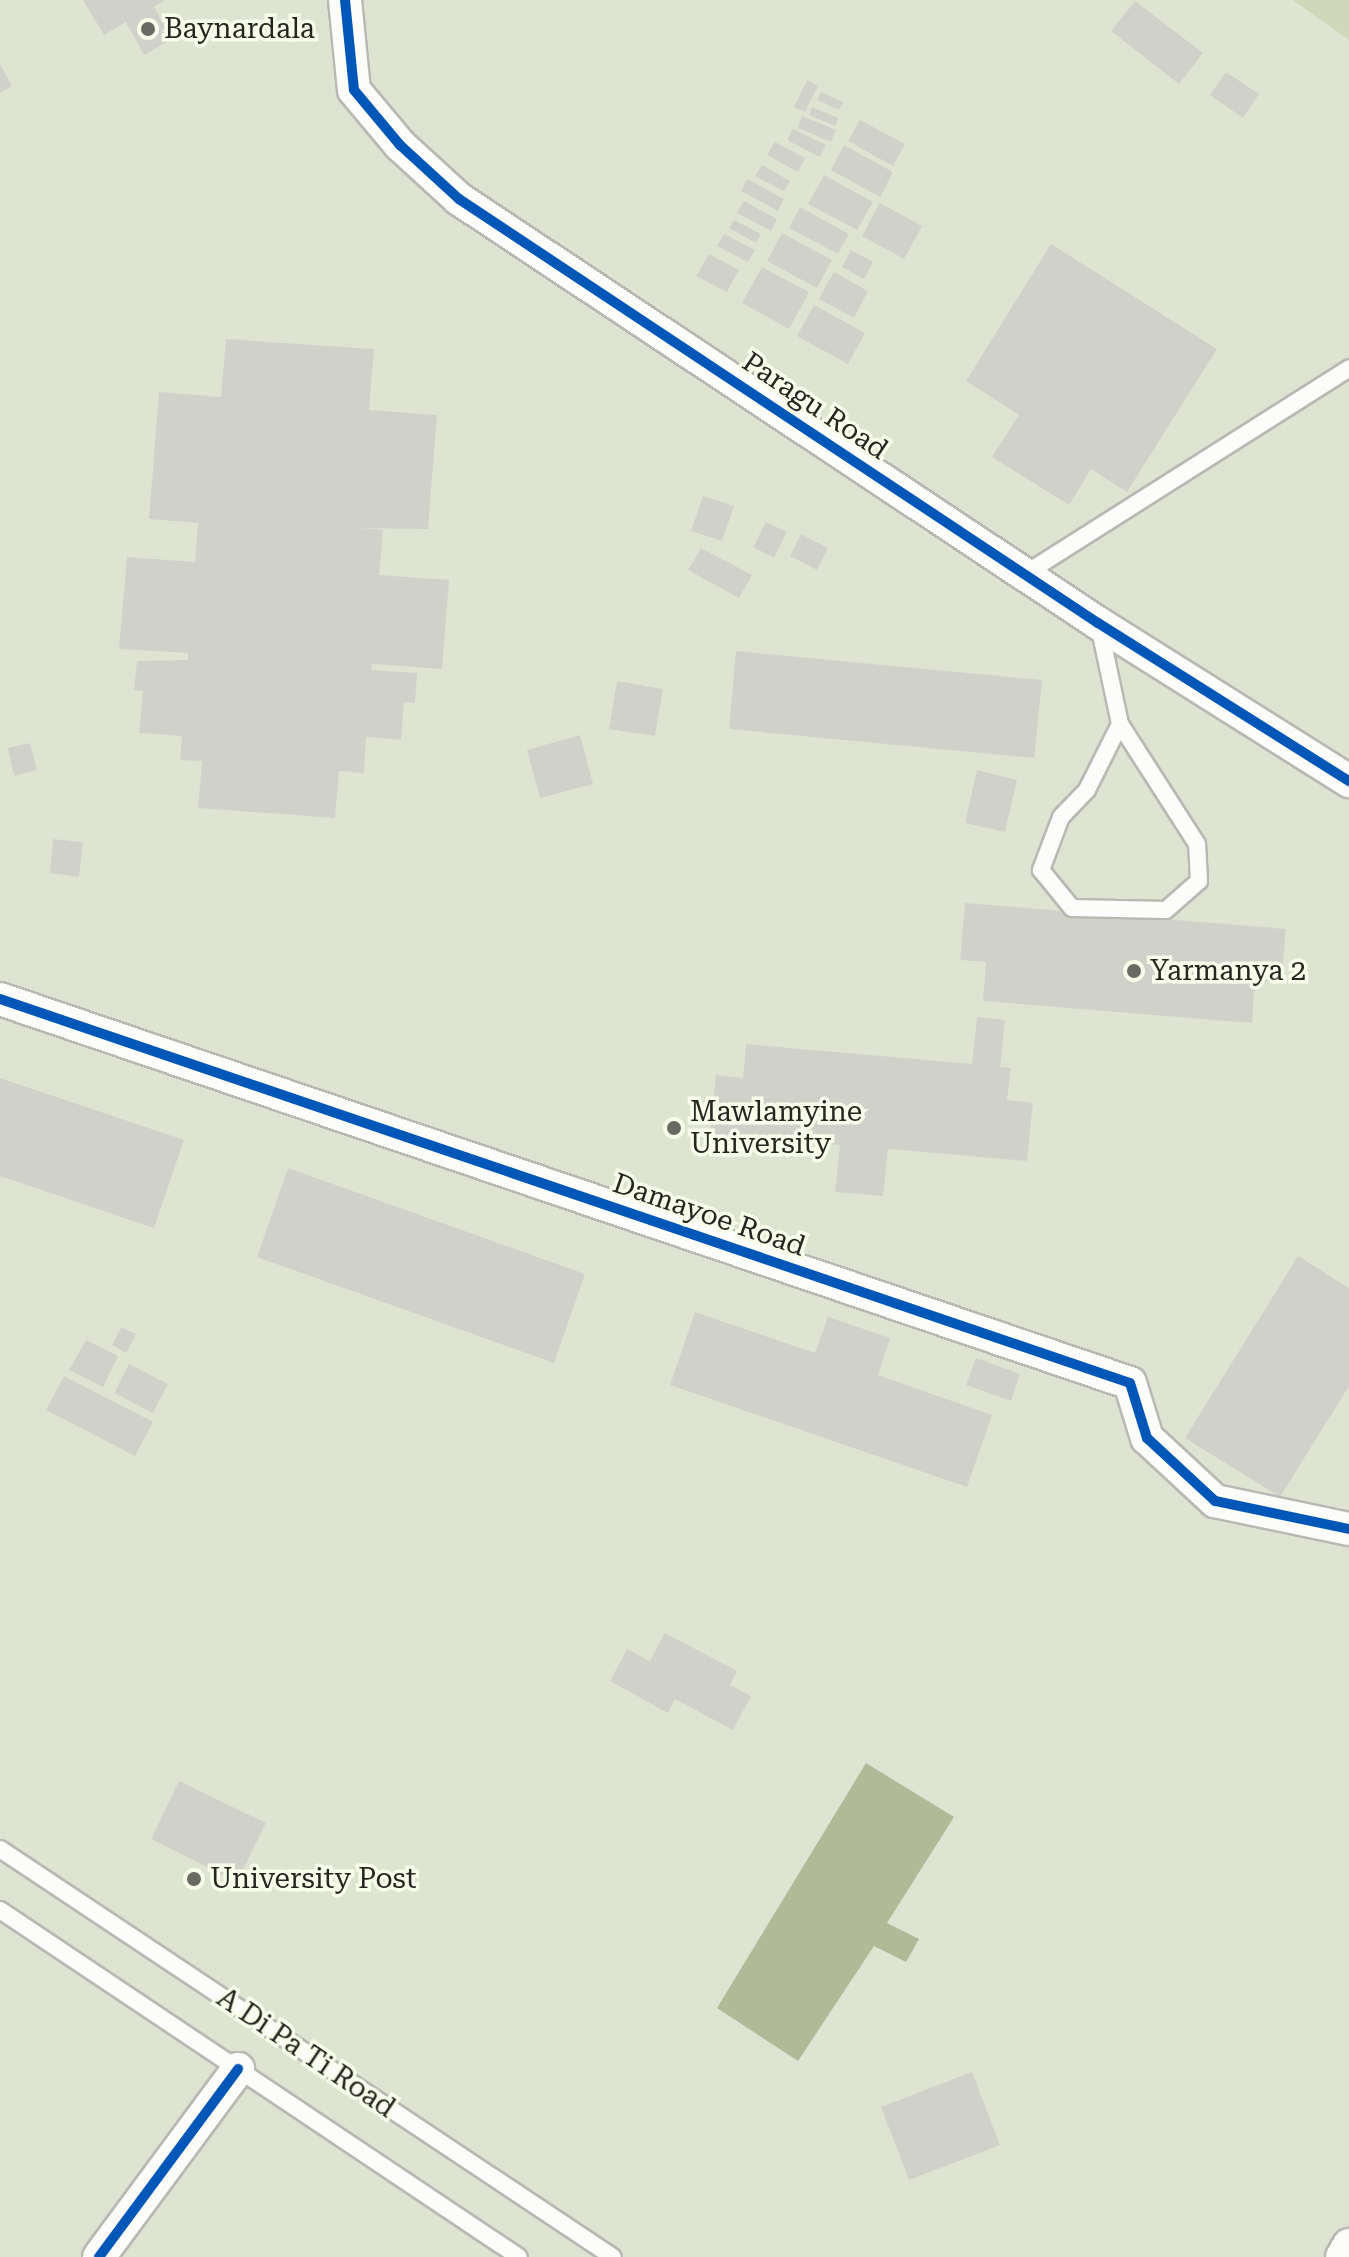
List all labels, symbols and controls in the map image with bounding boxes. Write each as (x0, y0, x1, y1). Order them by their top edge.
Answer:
place label: Baynardala (164, 12, 315, 46)
marker: Baynardala (139, 20, 157, 38)
street label: Paragu Road (736, 345, 894, 467)
place label: Yarmanya 2 (1150, 954, 1306, 988)
marker: Yarmanya 2 (1125, 962, 1143, 980)
place label: Mawlamyine University (690, 1095, 862, 1161)
marker: Mawlamyine University (665, 1119, 683, 1137)
street label: Damayoe Road (608, 1166, 810, 1264)
place label: University Post (210, 1862, 416, 1896)
marker: University Post (185, 1870, 203, 1888)
street label: A Di Pa Ti Road (211, 1981, 401, 2125)

